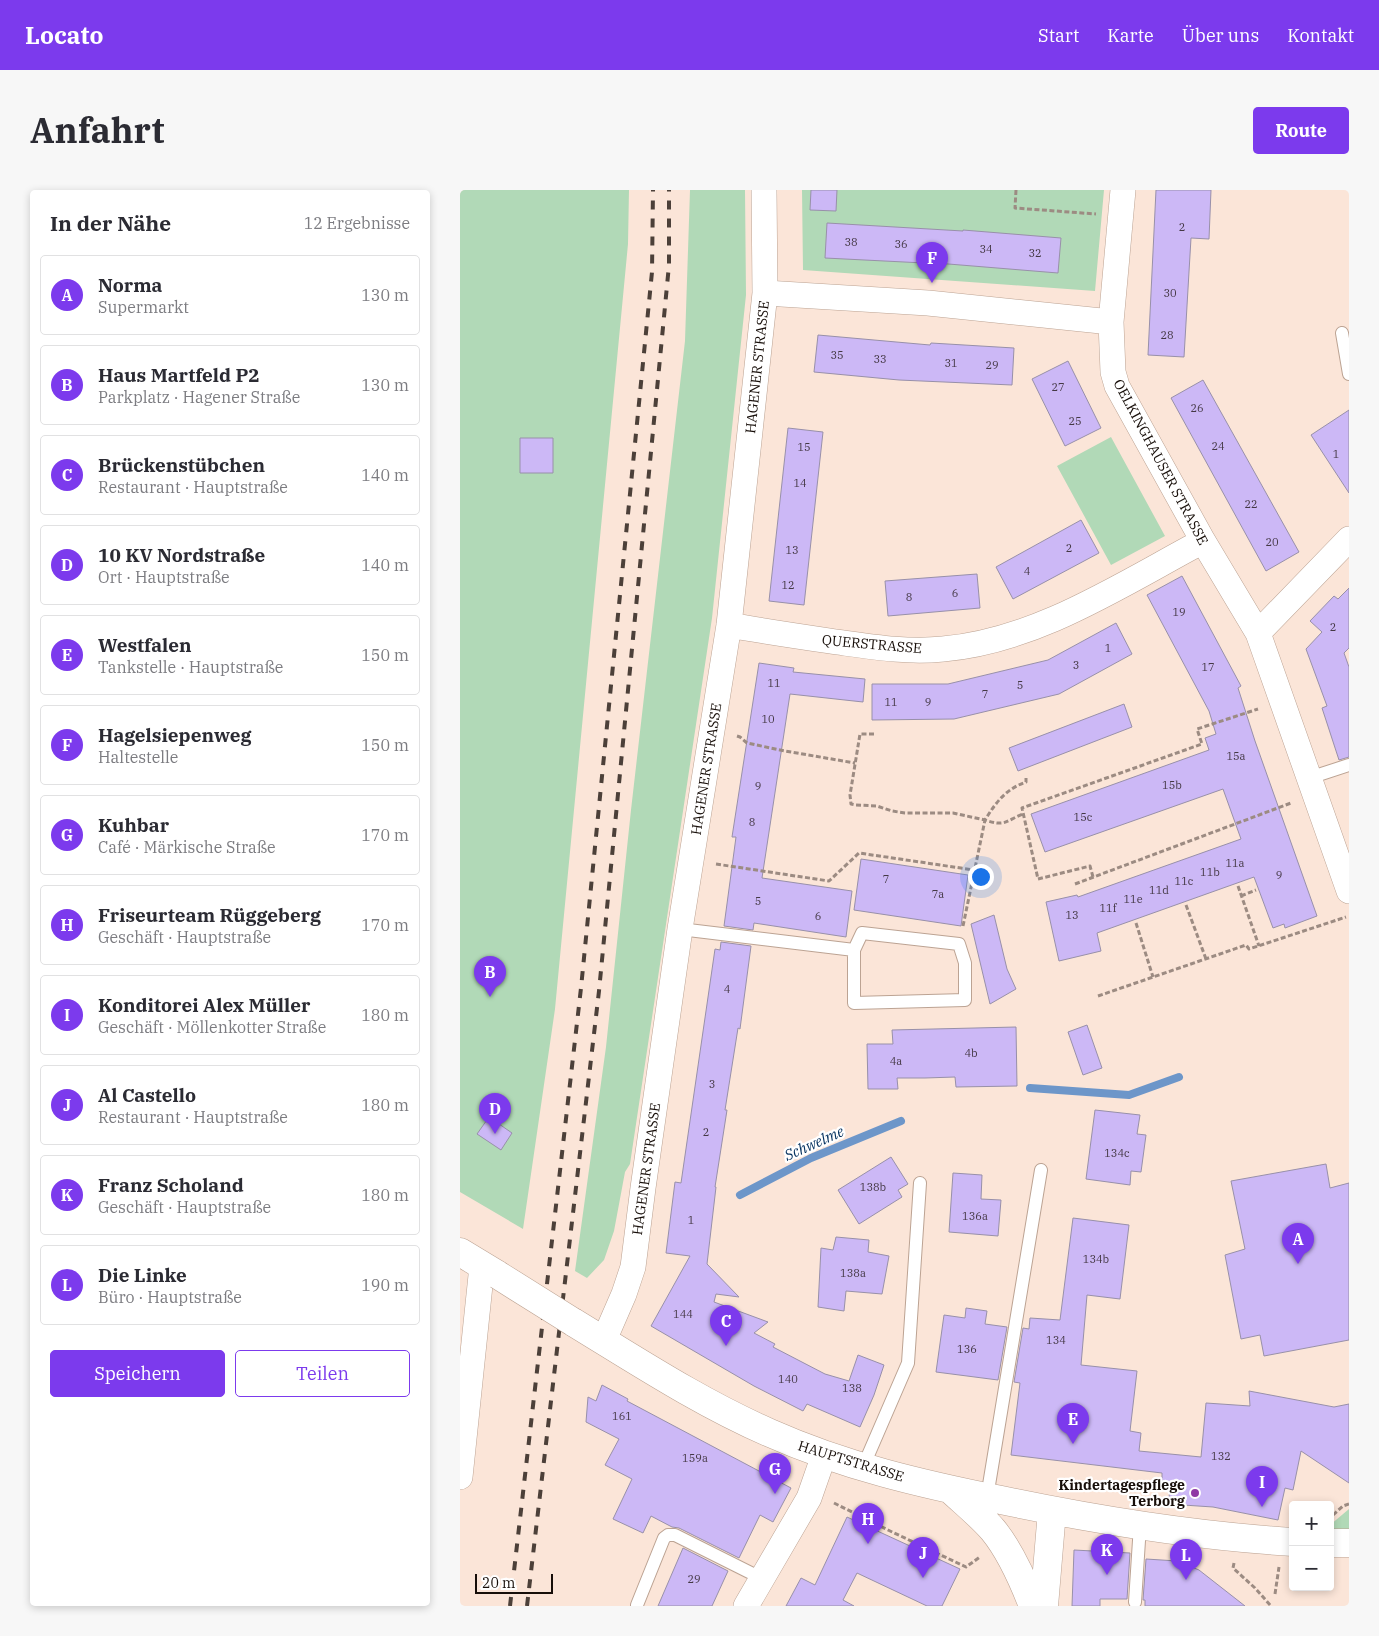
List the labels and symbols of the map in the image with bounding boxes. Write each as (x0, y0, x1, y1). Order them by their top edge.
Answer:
house number: 2 (1179, 220, 1185, 234)
house number: 38 (844, 235, 858, 249)
house number: 36 (894, 237, 908, 251)
pin: F (916, 242, 948, 283)
house number: 34 (979, 242, 993, 256)
house number: 32 (1028, 246, 1042, 260)
house number: 30 (1163, 286, 1177, 300)
street label: HAGENER STRASSE (741, 300, 773, 434)
house number: 28 (1160, 328, 1174, 342)
house number: 35 (830, 348, 844, 362)
house number: 33 (873, 352, 887, 366)
house number: 31 (944, 356, 958, 370)
house number: 29 (985, 358, 999, 372)
street label: OELKINGHAUSER STRASSE (1110, 376, 1212, 548)
house number: 27 (1051, 380, 1065, 394)
house number: 26 (1190, 401, 1204, 415)
house number: 25 (1068, 414, 1082, 428)
house number: 24 (1211, 439, 1225, 453)
house number: 15 (797, 440, 811, 454)
house number: 1 (1333, 447, 1339, 461)
house number: 14 (793, 476, 807, 490)
house number: 22 (1244, 497, 1258, 511)
house number: 20 (1265, 535, 1279, 549)
house number: 2 (1066, 541, 1072, 555)
house number: 13 (785, 543, 799, 557)
house number: 4 (1024, 564, 1031, 578)
house number: 12 (781, 578, 795, 592)
house number: 6 (952, 586, 958, 600)
house number: 8 (906, 590, 912, 604)
house number: 19 (1172, 605, 1186, 619)
house number: 2 (1330, 620, 1336, 634)
street label: QUERSTRASSE (821, 631, 923, 657)
house number: 1 (1105, 641, 1111, 655)
house number: 3 (1073, 658, 1079, 672)
house number: 17 (1201, 660, 1215, 674)
house number: 11 (767, 676, 781, 690)
house number: 5 (1017, 678, 1023, 692)
house number: 7 (982, 687, 988, 701)
house number: 11 (884, 695, 898, 709)
house number: 9 (925, 695, 931, 709)
street label: HAGENER STRASSE (687, 702, 725, 836)
house number: 10 (761, 712, 775, 726)
house number: 15a (1226, 749, 1246, 763)
house number: 15b (1162, 778, 1182, 792)
house number: 9 (755, 779, 761, 793)
house number: 15c (1074, 810, 1093, 824)
house number: 8 (749, 815, 755, 829)
house number: 11a (1225, 856, 1245, 870)
your location (968, 864, 994, 890)
house number: 11b (1200, 865, 1220, 879)
house number: 9 (1276, 868, 1282, 882)
house number: 7 (883, 872, 889, 886)
house number: 11c (1175, 874, 1194, 888)
house number: 11d (1149, 883, 1169, 897)
house number: 7a (932, 887, 944, 901)
house number: 11e (1123, 892, 1143, 906)
house number: 5 (755, 894, 761, 908)
house number: 11f (1100, 901, 1118, 915)
house number: 13 (1065, 908, 1079, 922)
house number: 6 (815, 909, 821, 923)
pin: B (474, 956, 506, 997)
house number: 4 (724, 982, 731, 996)
house number: 4b (964, 1046, 978, 1060)
house number: 4a (890, 1054, 902, 1068)
house number: 3 (709, 1077, 715, 1091)
pin: D (479, 1093, 511, 1134)
street label: HAGENER STRASSE (628, 1102, 664, 1236)
water label: Schwelme (780, 1121, 847, 1165)
house number: 2 (703, 1125, 709, 1139)
house number: 134c (1104, 1146, 1130, 1160)
house number: 138b (860, 1180, 887, 1194)
house number: 136a (962, 1209, 988, 1223)
house number: 1 (688, 1213, 694, 1227)
pin: A (1282, 1223, 1314, 1264)
house number: 134b (1083, 1252, 1110, 1266)
house number: 138a (840, 1266, 866, 1280)
pin: C (710, 1305, 742, 1346)
house number: 144 (673, 1307, 693, 1321)
house number: 134 (1046, 1333, 1066, 1347)
house number: 136 (957, 1342, 977, 1356)
house number: 140 (778, 1372, 798, 1386)
house number: 138 (842, 1381, 862, 1395)
pin: E (1057, 1403, 1089, 1444)
house number: 161 (612, 1409, 632, 1423)
street label: HAUPTSTRASSE (796, 1436, 906, 1486)
house number: 132 (1211, 1449, 1231, 1463)
house number: 159a (682, 1451, 708, 1465)
pin: G (759, 1453, 791, 1494)
pin: I (1246, 1466, 1278, 1507)
place label: Kindertagespflege Terborg (1058, 1476, 1186, 1510)
marker: Kindertagespflege Terborg (1189, 1487, 1201, 1499)
pin: H (852, 1503, 884, 1544)
pin: K (1091, 1534, 1123, 1575)
pin: J (907, 1537, 939, 1578)
pin: L (1170, 1539, 1202, 1580)
scale bar (475, 1571, 552, 1594)
house number: 29 (687, 1572, 701, 1586)

